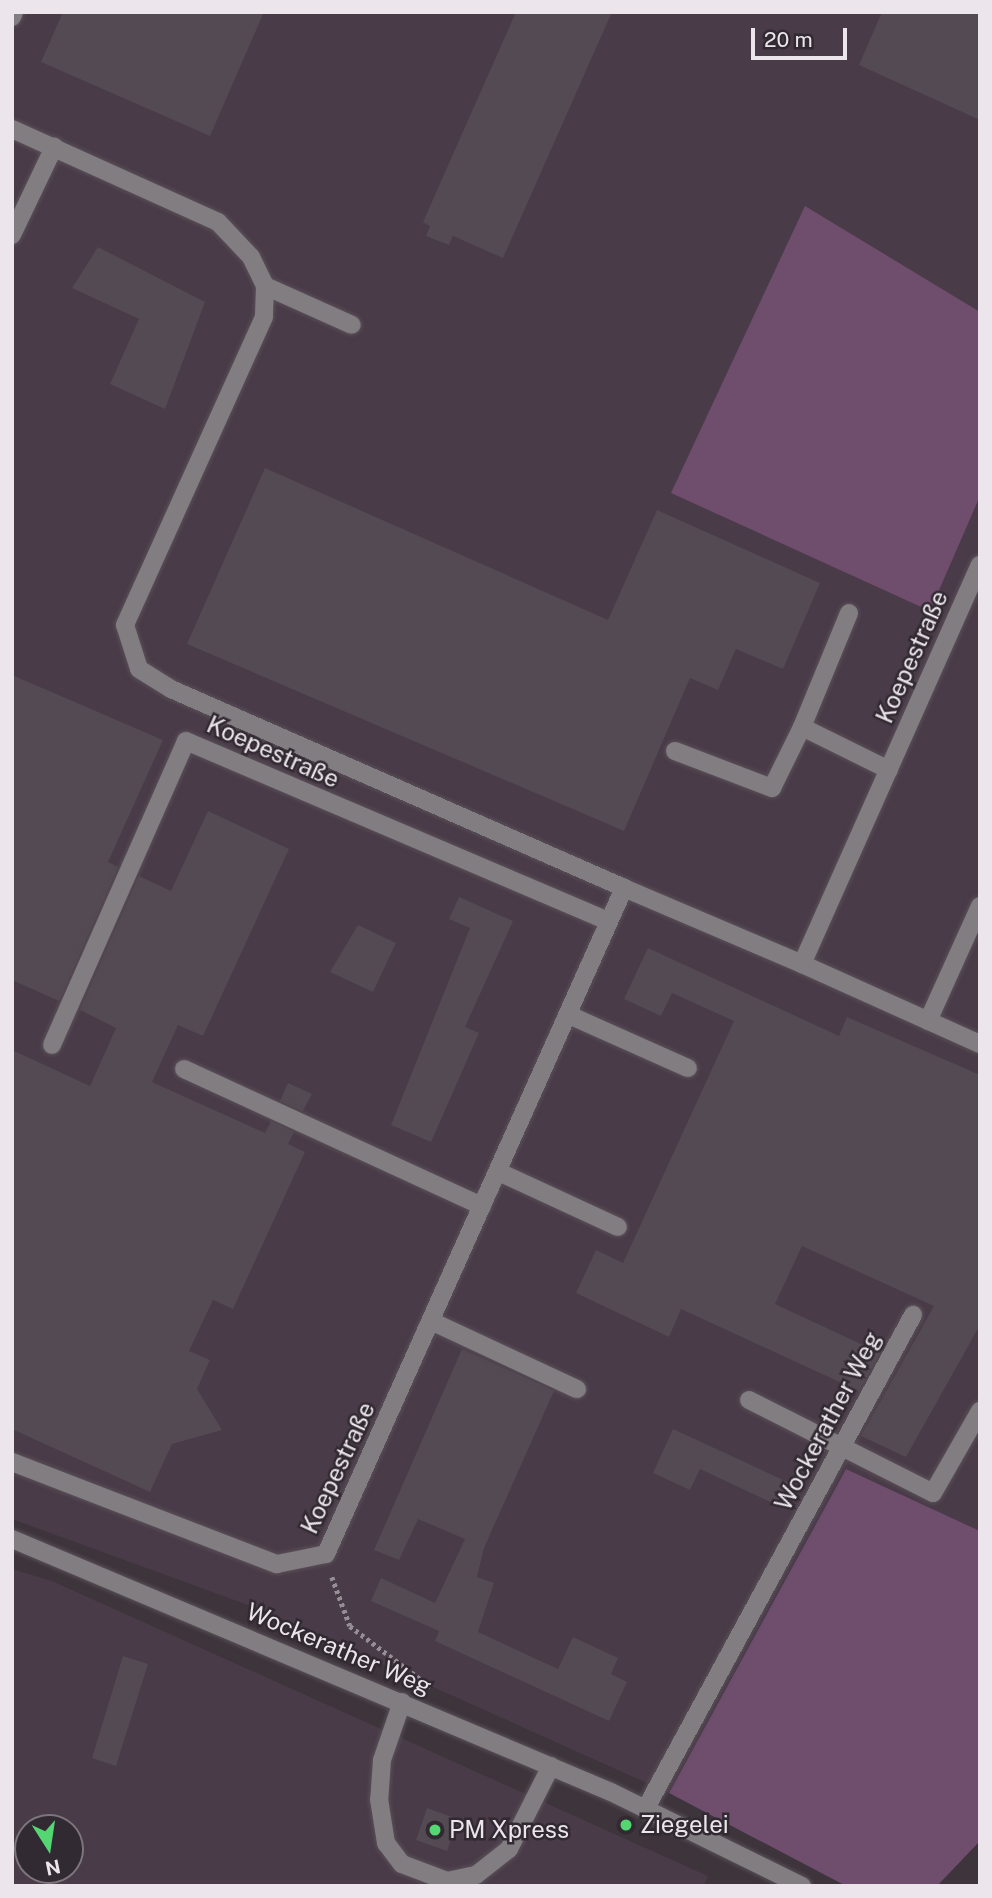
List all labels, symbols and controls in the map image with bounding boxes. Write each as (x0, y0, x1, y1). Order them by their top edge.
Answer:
scale bar (754, 14, 850, 58)
text: 20 m (764, 27, 813, 52)
street label: Koepestraße (870, 586, 954, 728)
street label: Koepestraße (202, 710, 344, 794)
street label: Wockerather Weg (769, 1327, 887, 1515)
street label: Koepestraße (295, 1398, 381, 1538)
street label: Wockerather Weg (242, 1597, 436, 1701)
place label: Ziegelei (640, 1811, 729, 1839)
north arrow (14, 1814, 84, 1884)
place label: PM Xpress (449, 1816, 569, 1844)
marker: Ziegelei (618, 1817, 634, 1833)
marker: PM Xpress (427, 1822, 443, 1838)
text: N (43, 1855, 63, 1880)

